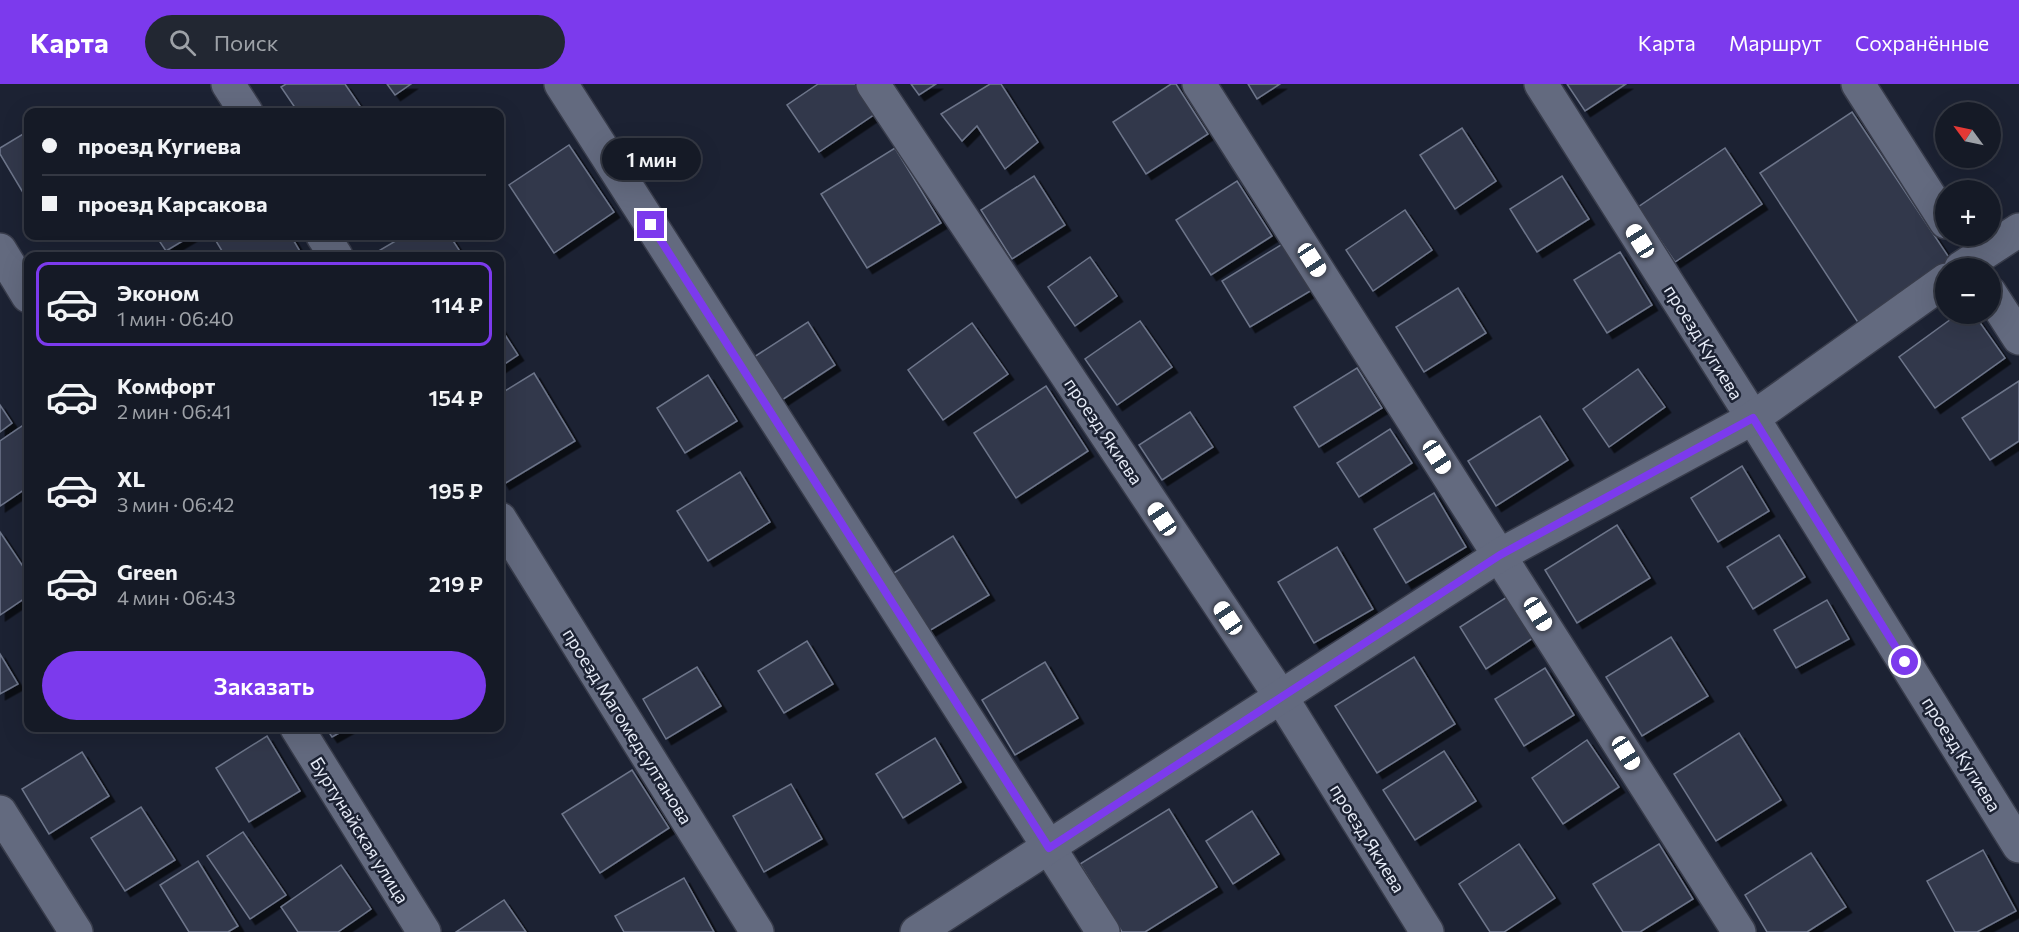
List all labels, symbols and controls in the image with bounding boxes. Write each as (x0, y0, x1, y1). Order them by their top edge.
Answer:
search box (145, 15, 565, 69)
text: Карта (30, 25, 109, 59)
icon: search (166, 26, 199, 59)
text: Поиск (214, 29, 278, 56)
text: Карта (1638, 30, 1696, 55)
text: Маршрут (1729, 30, 1822, 55)
text: Сохранённые (1855, 30, 1989, 55)
north arrow (1935, 102, 2001, 168)
map controls (1935, 102, 2001, 324)
text: проезд Кугиева (78, 132, 241, 159)
callout: 1 мин (602, 138, 700, 180)
text: 1 мин (626, 147, 677, 171)
button: + (1935, 180, 2001, 246)
text: проезд Карсакова (78, 190, 268, 217)
route end (637, 211, 664, 238)
car (1623, 221, 1657, 261)
car (1295, 240, 1329, 280)
button: − (1935, 258, 2001, 324)
icon: car (45, 277, 99, 331)
text: Эконом (117, 279, 199, 306)
street label: проезд Кугиева (1660, 281, 1748, 403)
text: 114 ₽ (432, 291, 483, 318)
text: 1 мин · 06:40 (117, 306, 234, 330)
icon: car (45, 370, 99, 424)
text: Комфорт (117, 372, 215, 399)
street label: проезд Якиева (1060, 373, 1148, 489)
text: 154 ₽ (429, 384, 483, 411)
text: 2 мин · 06:41 (117, 399, 231, 423)
car (1420, 437, 1454, 477)
icon: car (45, 463, 99, 517)
text: XL (117, 465, 145, 492)
text: 195 ₽ (428, 477, 483, 504)
text: 3 мин · 06:42 (117, 492, 234, 516)
car (1144, 499, 1180, 539)
icon: car (45, 556, 99, 610)
text: Green (117, 558, 178, 585)
text: 219 ₽ (429, 570, 483, 597)
text: 4 мин · 06:43 (117, 585, 236, 609)
car (1521, 594, 1555, 634)
car (1210, 598, 1246, 638)
street label: проезд Магомедсултанова (559, 624, 697, 828)
route start (1891, 648, 1918, 675)
button: Заказать (42, 651, 486, 720)
street label: проезд Кугиева (1918, 693, 2006, 815)
car (1609, 733, 1643, 773)
street label: Буртунайская улица (306, 753, 414, 907)
street label: проезд Якиева (1326, 780, 1410, 896)

